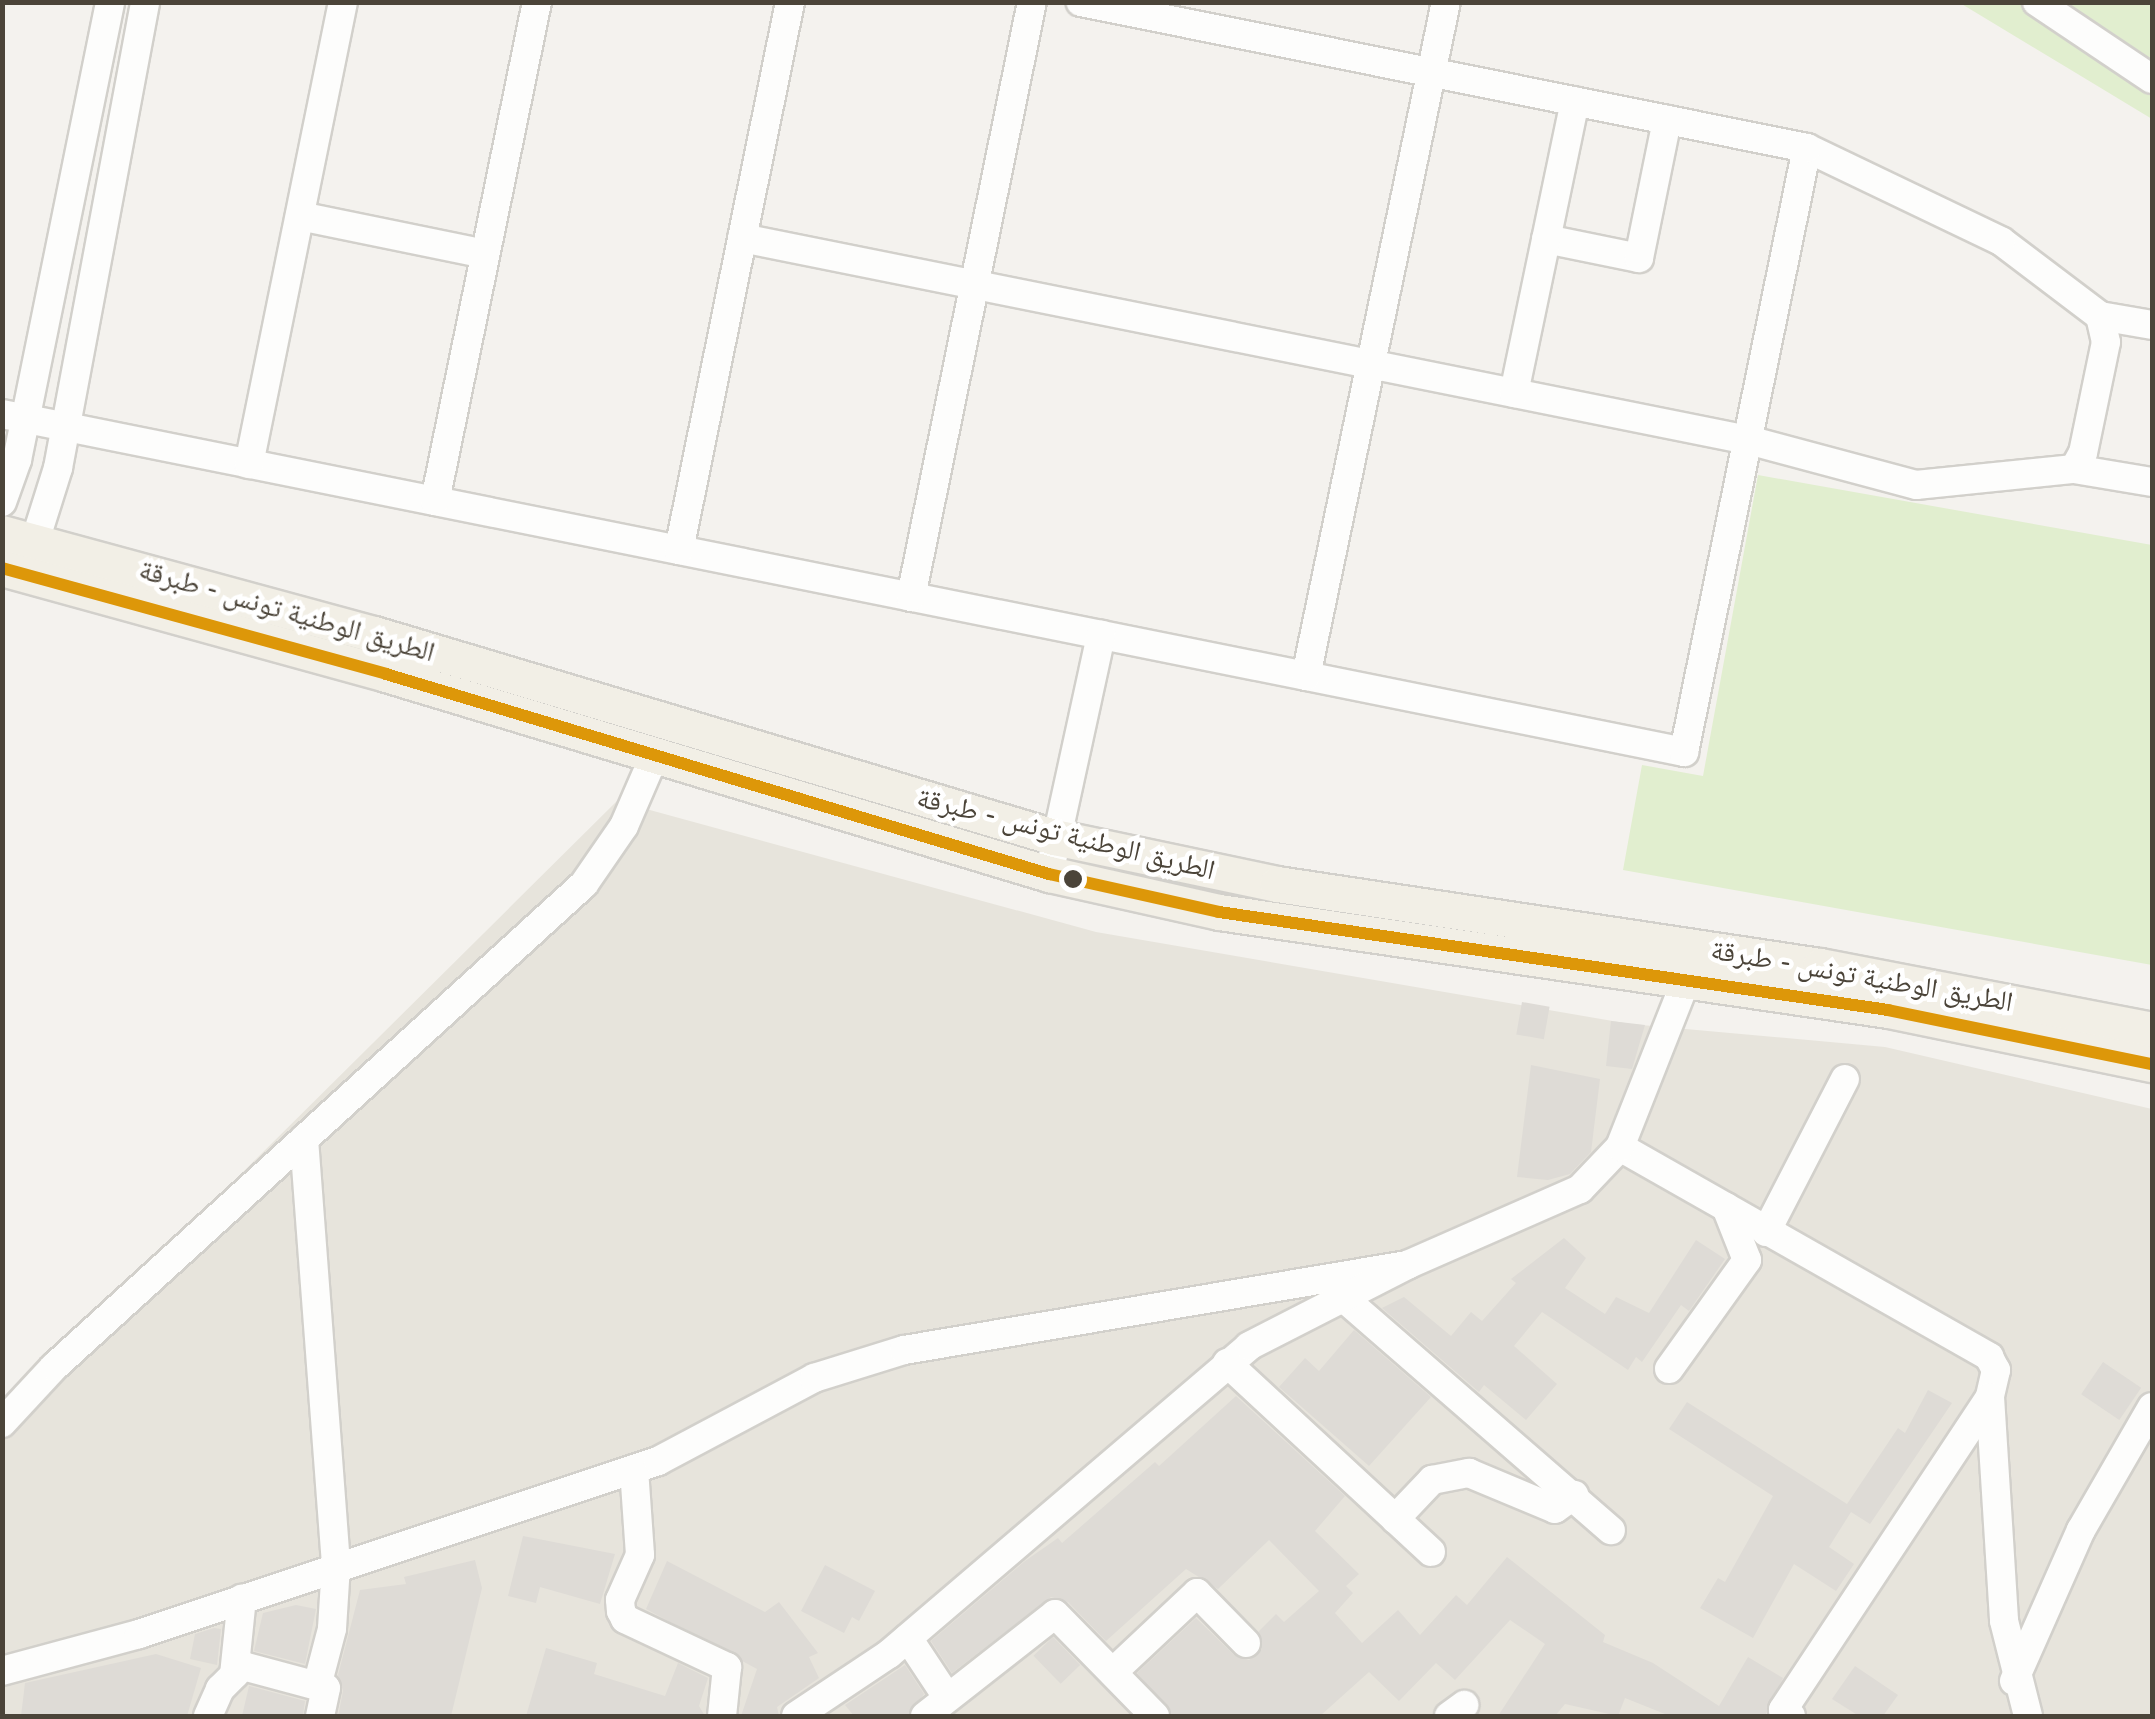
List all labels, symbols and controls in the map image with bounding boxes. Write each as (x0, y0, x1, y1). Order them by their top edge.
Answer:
street label: الطريق الوطنية تونس - طبرقة (135, 553, 439, 669)
street label: الطريق الوطنية تونس - طبرقة (913, 781, 1219, 887)
unlabelled marker (1063, 869, 1083, 889)
street label: الطريق الوطنية تونس - طبرقة (1708, 933, 2016, 1019)

